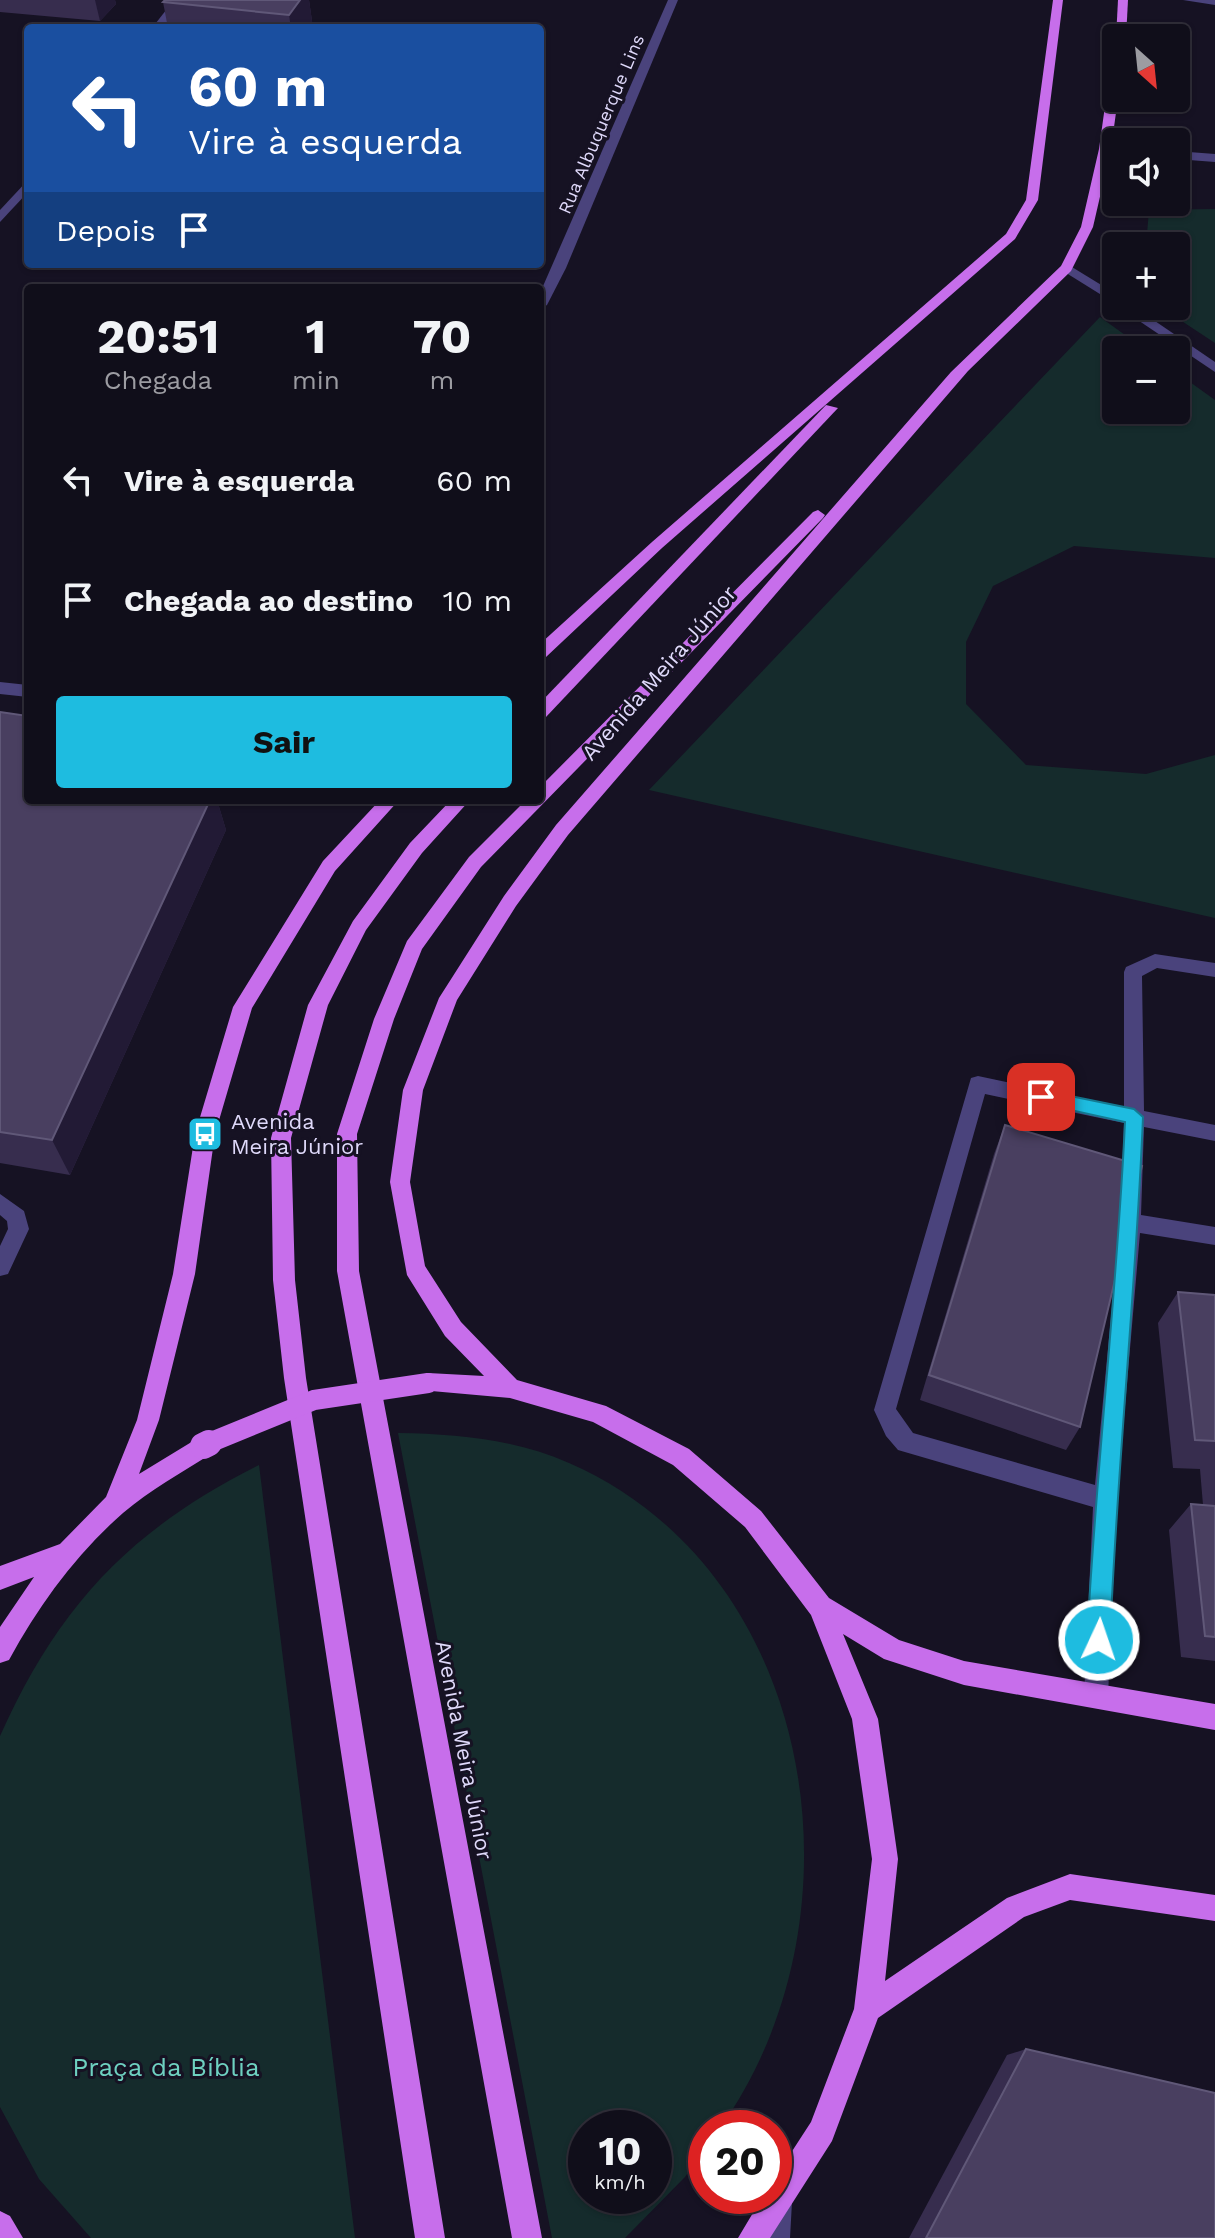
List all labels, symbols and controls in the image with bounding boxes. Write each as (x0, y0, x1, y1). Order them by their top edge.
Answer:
north arrow (1102, 24, 1190, 112)
map controls (1102, 24, 1190, 424)
street label: Rua Albuquerque Lins (554, 31, 648, 217)
text: 60 m (188, 54, 327, 120)
icon: left (56, 56, 160, 160)
text: Vire à esquerda (188, 121, 462, 163)
button: sound (1102, 128, 1190, 216)
icon: arrive (172, 208, 216, 252)
text: Depois (56, 213, 156, 248)
button: + (1102, 232, 1190, 320)
text: 20:51 (97, 308, 219, 365)
text: 1 (306, 308, 326, 365)
text: 70 (412, 308, 471, 365)
button: − (1102, 336, 1190, 424)
text: Chegada (104, 365, 212, 395)
text: min (292, 365, 340, 395)
text: m (430, 365, 454, 395)
icon: left (56, 458, 100, 502)
text: Vire à esquerda (124, 463, 354, 498)
text: 60 m (436, 463, 512, 498)
icon: arrive (56, 578, 100, 622)
street label: Avenida Meira Júnior (576, 581, 742, 765)
text: Chegada ao destino (124, 583, 413, 618)
text: 10 m (443, 583, 512, 618)
button: Sair (56, 696, 512, 788)
pin (1007, 1063, 1075, 1131)
icon: arrive (1019, 1075, 1063, 1119)
place label: Avenida Meira Júnior (231, 1109, 363, 1159)
bus stop icon: Avenida Meira Júnior (186, 1115, 224, 1153)
position arrow (1057, 1598, 1141, 1682)
street label: Avenida Meira Júnior (430, 1638, 498, 1862)
park label: Praça da Bíblia (72, 2052, 260, 2082)
speed limit sign: 20 (688, 2110, 792, 2214)
text: 10 (599, 2128, 642, 2175)
text: km/h (594, 2170, 646, 2194)

